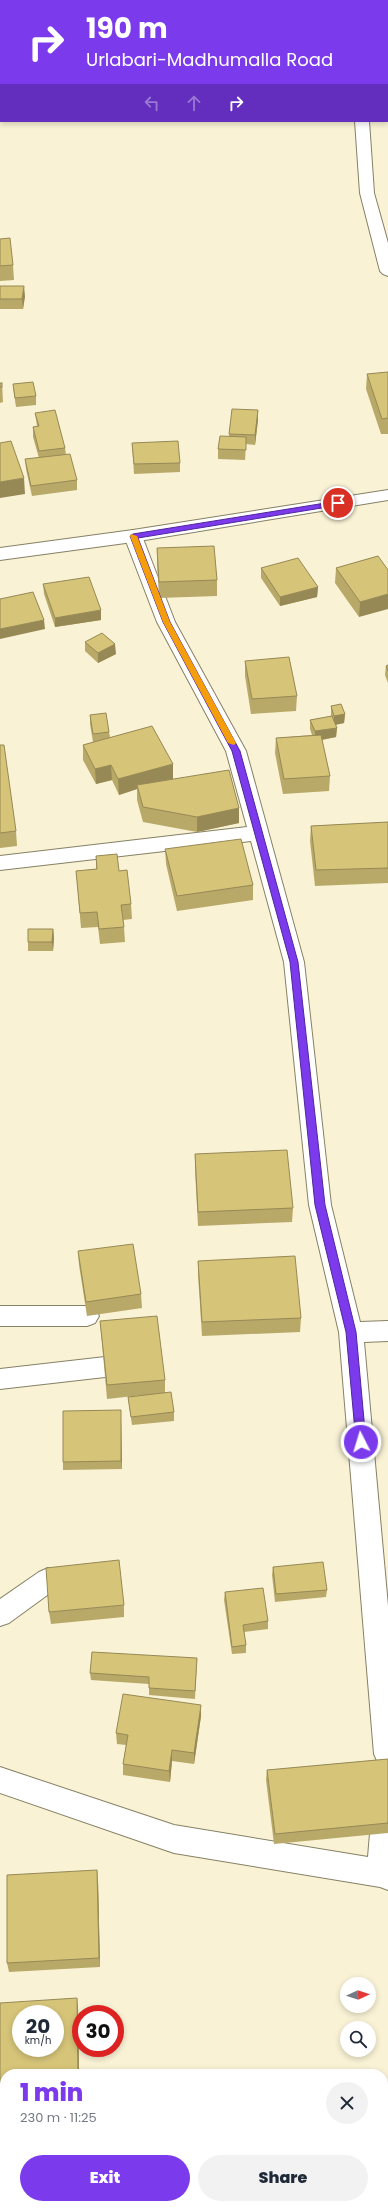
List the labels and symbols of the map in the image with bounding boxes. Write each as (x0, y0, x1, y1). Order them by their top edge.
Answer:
pin (321, 486, 355, 520)
position arrow (340, 1421, 382, 1463)
north arrow (340, 1977, 376, 2013)
speed limit sign: 30 (72, 2005, 124, 2057)

